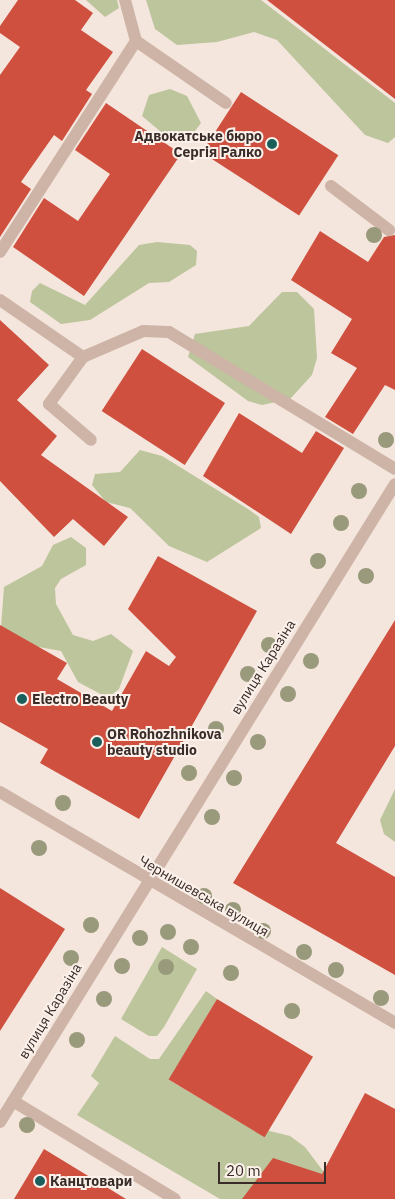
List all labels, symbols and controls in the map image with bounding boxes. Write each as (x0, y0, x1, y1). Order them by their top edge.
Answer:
place label: Адвокатське бюро Сергія Ралко (134, 128, 262, 160)
marker: Адвокатське бюро Сергія Ралко (266, 138, 278, 150)
street label: вулиця Каразіна (227, 617, 299, 717)
place label: Electro Beauty (32, 691, 128, 707)
marker: Electro Beauty (16, 693, 28, 705)
place label: OR Rohozhnikova beauty studio (107, 726, 222, 759)
marker: OR Rohozhnikova beauty studio (91, 736, 103, 748)
street label: Чернишевська вулиця (136, 852, 272, 940)
street label: вулиця Каразіна (15, 960, 85, 1062)
scale bar (220, 1152, 328, 1184)
text: 20 m (226, 1161, 261, 1180)
place label: Канцтовари (50, 1173, 132, 1189)
marker: Канцтовари (34, 1175, 46, 1187)

